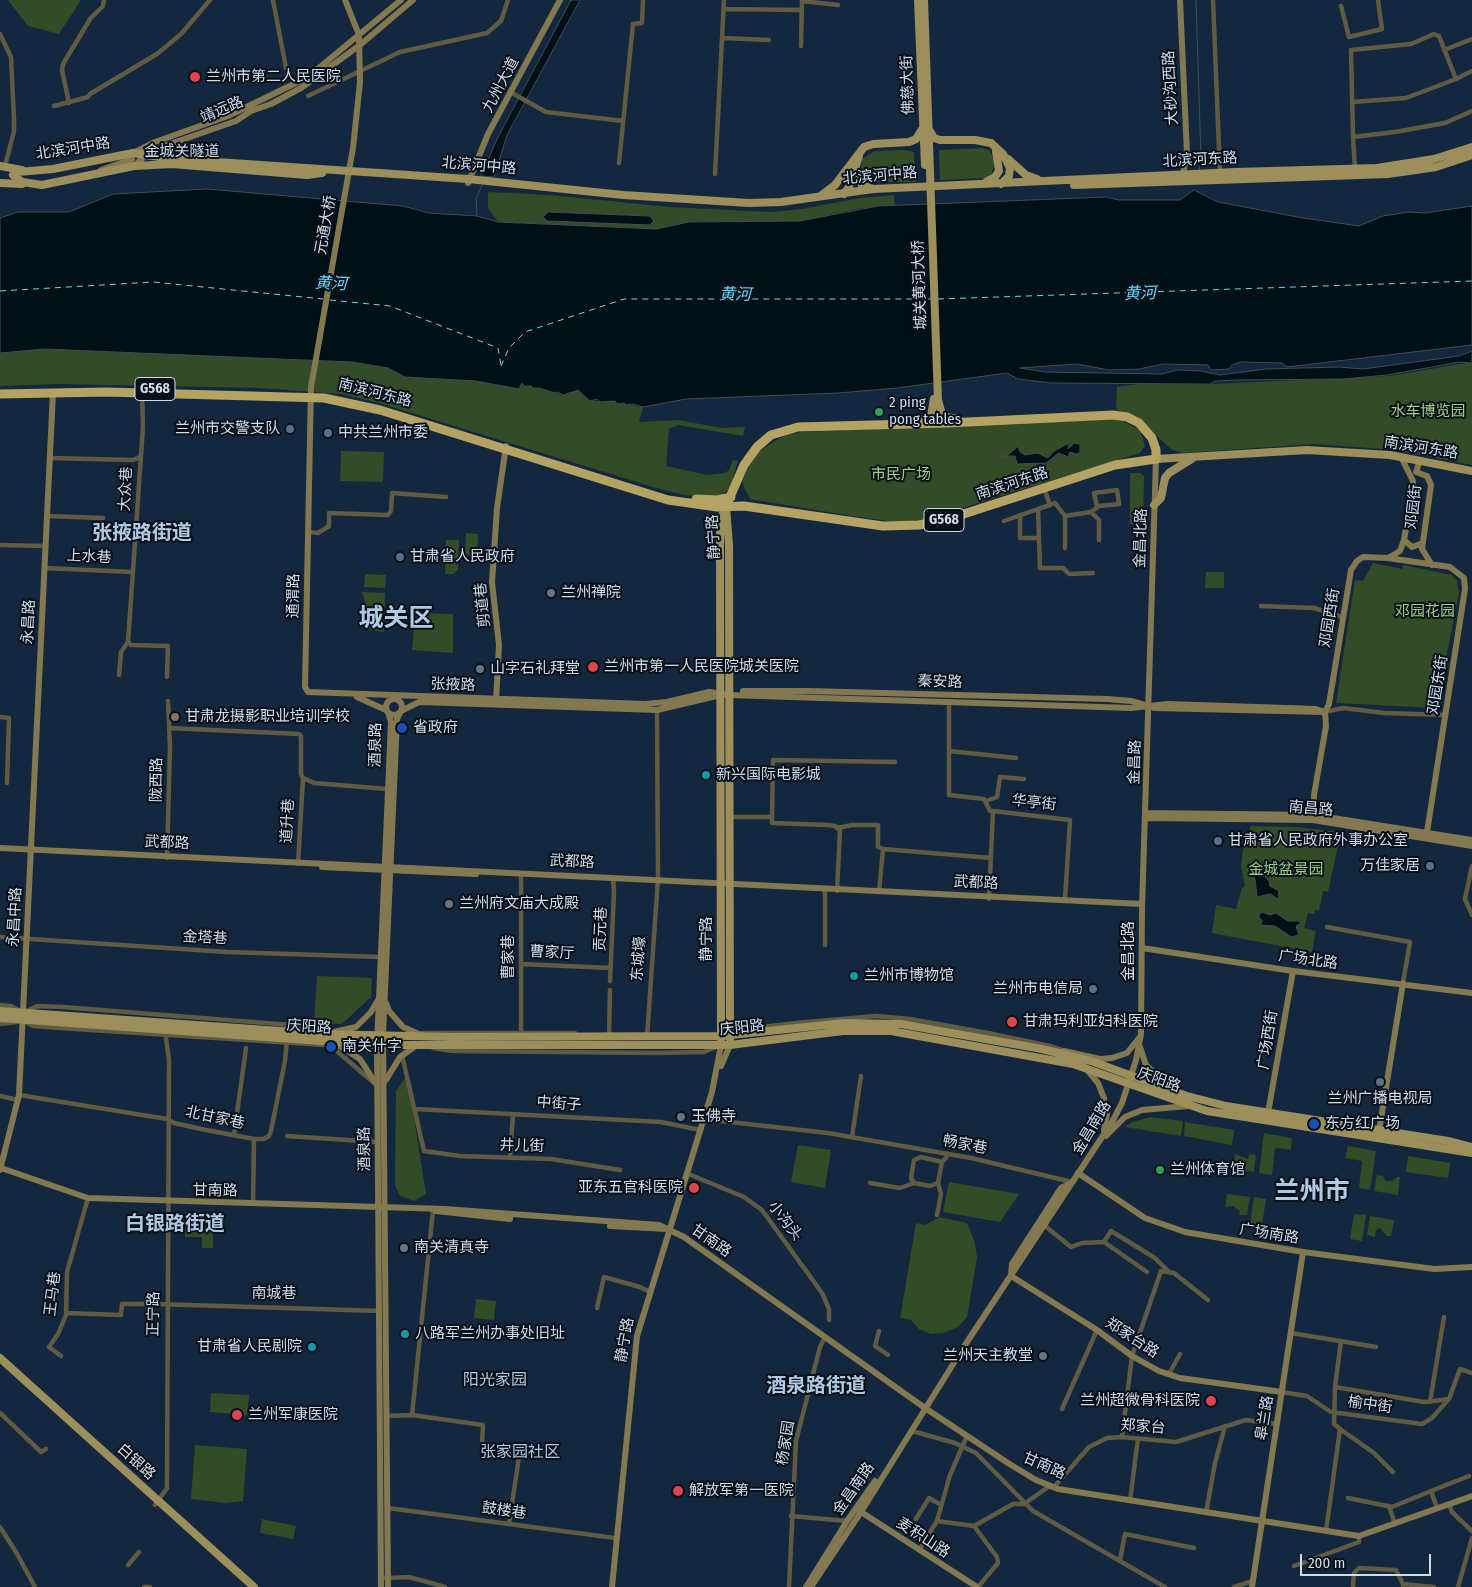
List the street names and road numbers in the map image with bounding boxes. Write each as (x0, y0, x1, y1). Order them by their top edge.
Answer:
street label: 大砂沟西路 (1160, 50, 1182, 126)
street label: 九州大道 (479, 54, 523, 116)
street label: 佛慈大街 (898, 55, 918, 115)
street label: 靖远路 (198, 93, 246, 127)
street label: 北滨河中路 (35, 134, 111, 164)
street label: 金城关隧道 (145, 143, 219, 161)
street label: 北滨河东路 (1162, 149, 1238, 171)
street label: 北滨河中路 (441, 154, 517, 178)
street label: 北滨河中路 (842, 164, 918, 188)
street label: 元通大桥 (312, 194, 340, 256)
street label: 城关黄河大桥 (909, 240, 931, 330)
street label: 南滨河东路 (336, 375, 414, 411)
road number: G568 (135, 378, 175, 400)
street label: 南滨河东路 (1383, 433, 1459, 463)
street label: 南滨河东路 (974, 464, 1050, 504)
street label: 大众巷 (116, 466, 136, 512)
street label: 邓园街 (1403, 484, 1425, 530)
road number: G568 (924, 508, 964, 532)
street label: 金昌北路 (1131, 508, 1151, 568)
street label: 静宁路 (704, 514, 724, 560)
street label: 上水巷 (66, 547, 112, 567)
street label: 通渭路 (285, 573, 303, 619)
street label: 剪道巷 (472, 582, 494, 628)
street label: 邓园西街 (1316, 587, 1344, 649)
street label: 永昌路 (19, 599, 39, 645)
street label: 邓园东街 (1424, 654, 1452, 716)
street label: 秦安路 (917, 672, 963, 692)
street label: 张掖路 (430, 675, 476, 695)
street label: 酒泉路 (367, 722, 385, 768)
street label: 金昌路 (1125, 739, 1145, 785)
street label: 陇西路 (148, 757, 166, 803)
street label: 华亭街 (1011, 792, 1057, 814)
street label: 道升巷 (278, 798, 298, 844)
street label: 南昌路 (1288, 798, 1334, 820)
street label: 武都路 (144, 833, 190, 853)
street label: 武都路 (549, 852, 595, 872)
street label: 武都路 (953, 873, 999, 893)
street label: 永昌中路 (4, 887, 26, 947)
street label: 贡元巷 (591, 906, 611, 952)
street label: 静宁路 (698, 917, 716, 961)
street label: 金昌北路 (1120, 921, 1138, 981)
street label: 金塔巷 (182, 928, 228, 948)
street label: 曹家巷 (500, 935, 518, 979)
street label: 东城壕 (628, 936, 650, 982)
street label: 曹家厅 (529, 943, 575, 963)
street label: 广场北路 (1277, 947, 1339, 973)
street label: 广场西街 (1254, 1009, 1282, 1071)
street label: 庆阳路 (286, 1016, 332, 1038)
street label: 庆阳路 (719, 1017, 765, 1039)
street label: 庆阳路 (1135, 1064, 1183, 1096)
street label: 中街子 (536, 1093, 582, 1115)
street label: 金昌南路 (1069, 1098, 1115, 1158)
street label: 北甘家巷 (184, 1103, 246, 1133)
street label: 酒泉路 (356, 1126, 374, 1172)
street label: 畅家巷 (941, 1132, 989, 1158)
street label: 井儿街 (499, 1136, 545, 1156)
street label: 甘南路 (192, 1182, 238, 1200)
street label: 小沟头 (764, 1198, 806, 1244)
street label: 广场南路 (1238, 1220, 1300, 1248)
street label: 甘南路 (687, 1221, 735, 1261)
street label: 王马巷 (41, 1271, 65, 1317)
street label: 南城巷 (252, 1285, 296, 1303)
street label: 正宁路 (145, 1291, 163, 1337)
street label: 郑家台路 (1102, 1314, 1162, 1362)
street label: 静宁路 (612, 1316, 638, 1364)
street label: 榆中街 (1346, 1393, 1394, 1417)
street label: 皋兰路 (1253, 1394, 1277, 1442)
street label: 郑家台 (1120, 1416, 1166, 1438)
street label: 杨家园 (774, 1419, 798, 1467)
street label: 白银路 (113, 1440, 159, 1484)
street label: 甘南路 (1020, 1449, 1068, 1483)
street label: 金昌南路 (829, 1459, 879, 1519)
street label: 鼓楼巷 (480, 1499, 528, 1523)
street label: 麦积山路 (893, 1514, 953, 1562)

